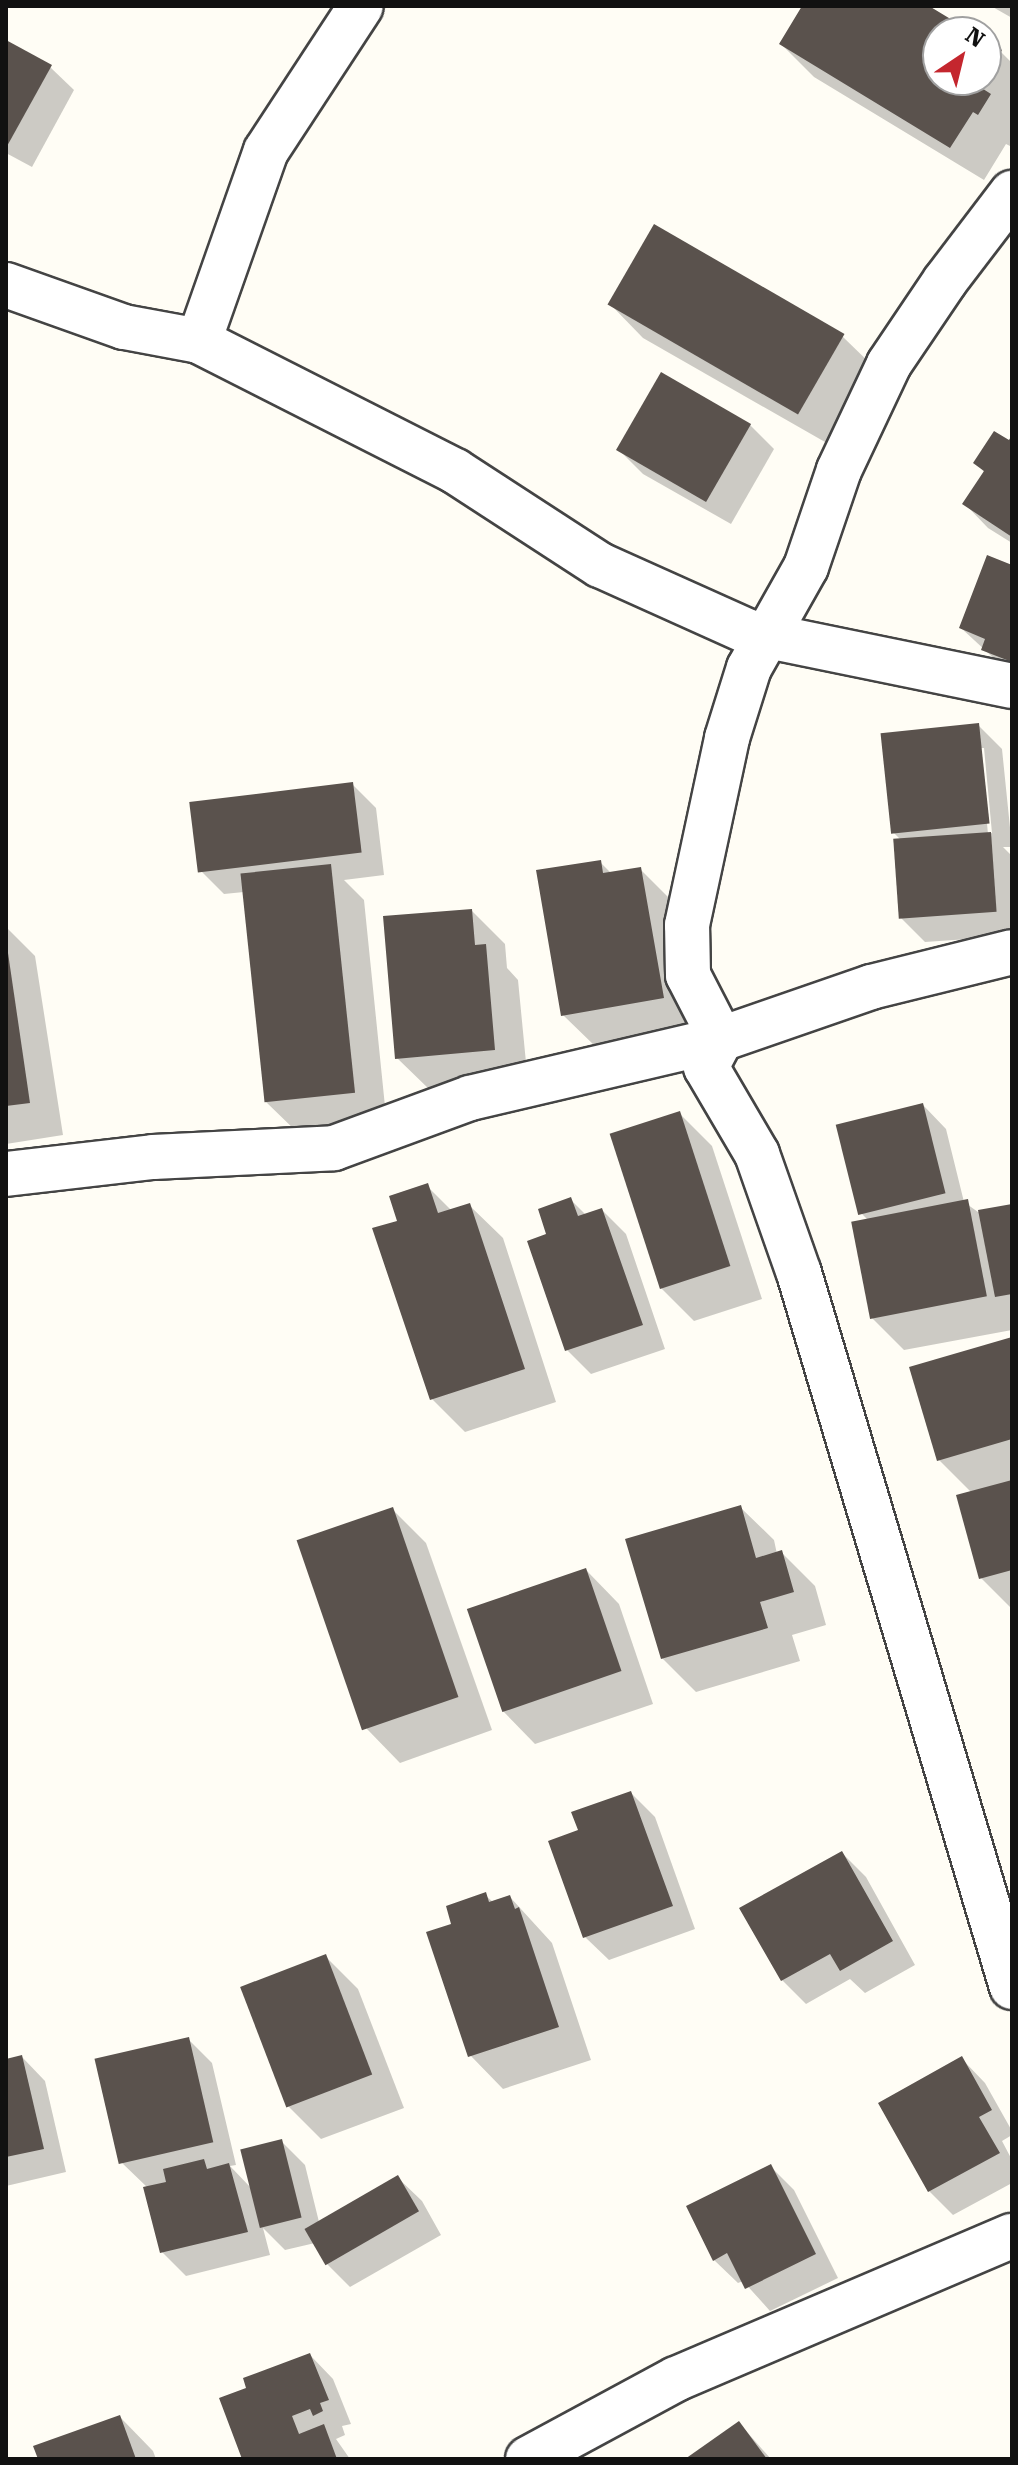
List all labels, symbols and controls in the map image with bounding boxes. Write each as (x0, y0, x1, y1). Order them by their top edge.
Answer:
north arrow (922, 16, 1002, 96)
text: N (961, 22, 989, 53)

